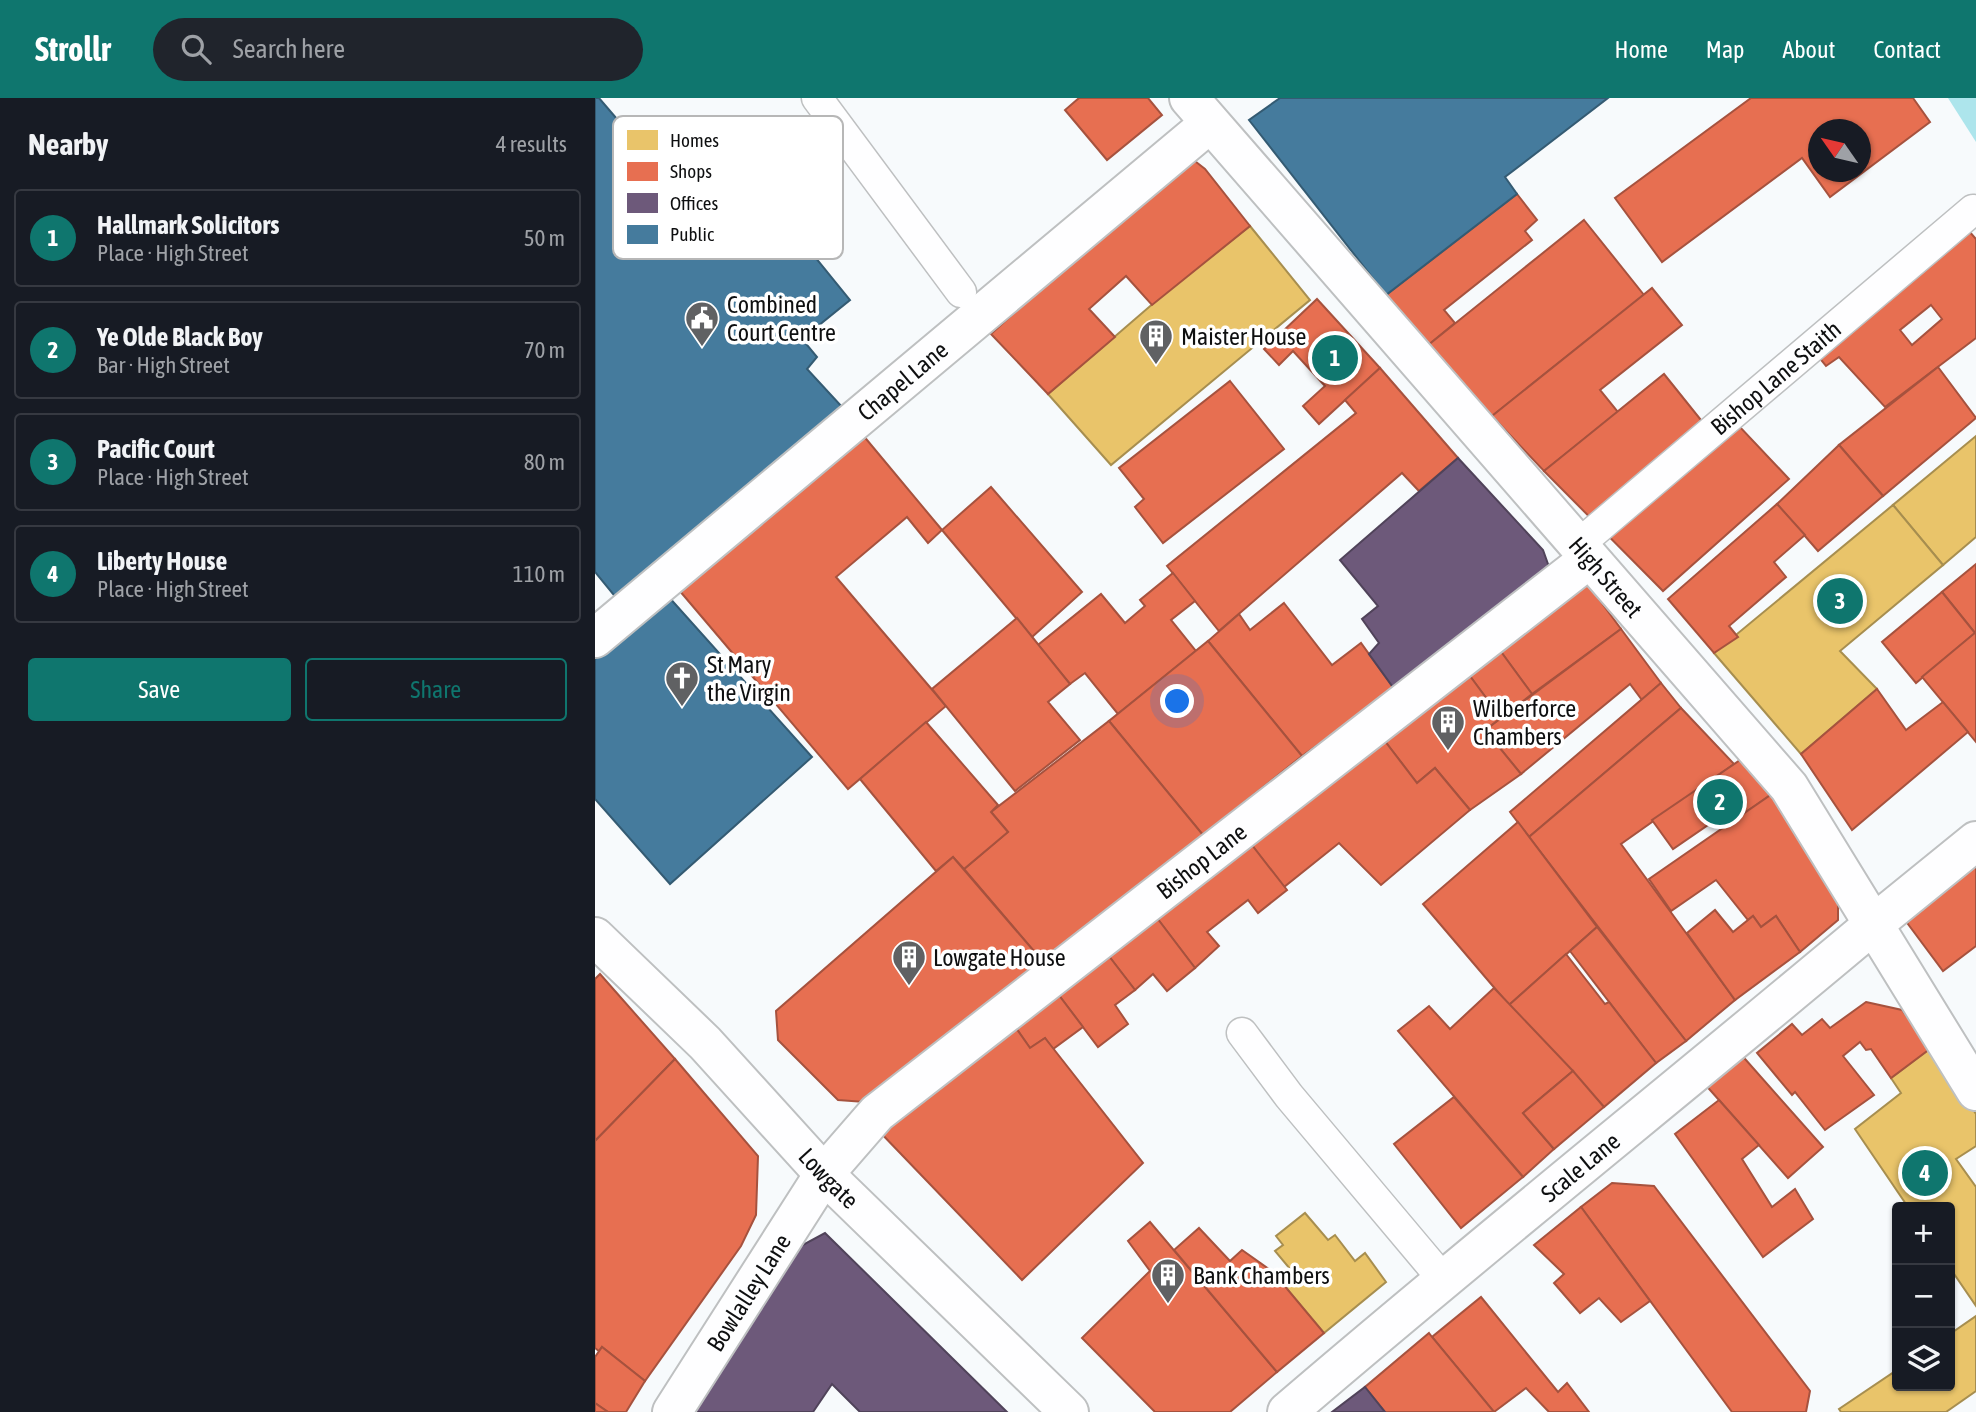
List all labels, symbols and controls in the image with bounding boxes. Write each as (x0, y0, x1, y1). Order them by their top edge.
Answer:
search box (153, 18, 643, 81)
text: Strollr (35, 30, 111, 68)
icon: search (177, 30, 215, 68)
text: Search here (233, 34, 345, 64)
text: Home (1614, 36, 1668, 63)
text: Map (1706, 36, 1744, 63)
text: About (1782, 36, 1835, 63)
text: Contact (1873, 36, 1941, 63)
legend (613, 116, 843, 259)
north arrow (1808, 119, 1871, 182)
text: Nearby (28, 127, 108, 161)
text: Homes (670, 129, 719, 151)
text: 4 results (496, 131, 567, 157)
text: Shops (670, 160, 712, 182)
text: Offices (670, 192, 718, 214)
text: Hallmark Solicitors (97, 210, 279, 240)
text: Public (670, 223, 715, 245)
text: 1 (48, 225, 58, 251)
text: 50 m (524, 225, 565, 251)
text: Place · High Street (97, 240, 249, 266)
place label: Combined Court Centre (727, 291, 836, 346)
public building icon: Combined Court Centre (683, 299, 721, 348)
street label: Bishop Lane Staith (1705, 315, 1846, 440)
building icon: Maister House (1137, 317, 1175, 366)
text: Ye Olde Black Boy (97, 322, 263, 352)
place label: Maister House (1181, 323, 1306, 350)
pin: 1 (1312, 332, 1358, 384)
street label: Chapel Lane (852, 335, 953, 426)
text: 2 (48, 337, 58, 363)
text: 70 m (524, 337, 565, 363)
text: Bar · High Street (97, 352, 230, 378)
text: Pacific Court (97, 434, 215, 464)
text: 3 (48, 449, 58, 475)
text: 80 m (524, 449, 565, 475)
text: Place · High Street (97, 464, 249, 490)
street label: High Street (1564, 531, 1648, 623)
text: Liberty House (97, 546, 227, 576)
text: 4 (48, 561, 58, 587)
text: 110 m (513, 561, 565, 587)
pin: 3 (1817, 575, 1863, 627)
text: Place · High Street (97, 576, 249, 602)
place label: St Mary the Virgin (707, 651, 791, 706)
button: Save (28, 658, 291, 721)
button: Share (305, 658, 567, 721)
church icon: St Mary the Virgin (663, 659, 701, 708)
your location (1160, 684, 1194, 718)
place label: Wilberforce Chambers (1473, 695, 1576, 750)
building icon: Wilberforce Chambers (1429, 703, 1467, 752)
pin: 2 (1697, 776, 1743, 828)
street label: Bishop Lane (1151, 818, 1251, 904)
building icon: Lowgate House (890, 938, 928, 987)
place label: Lowgate House (933, 944, 1066, 971)
street label: Scale Lane (1535, 1127, 1625, 1207)
street label: Lowgate (794, 1142, 864, 1214)
pin: 4 (1902, 1147, 1948, 1199)
map controls (1892, 1202, 1955, 1391)
button: + (1892, 1202, 1955, 1265)
street label: Bowlalley Lane (701, 1229, 796, 1356)
building icon: Bank Chambers (1149, 1256, 1187, 1305)
place label: Bank Chambers (1193, 1262, 1330, 1289)
button: − (1892, 1265, 1955, 1328)
button: layers (1892, 1328, 1955, 1391)

